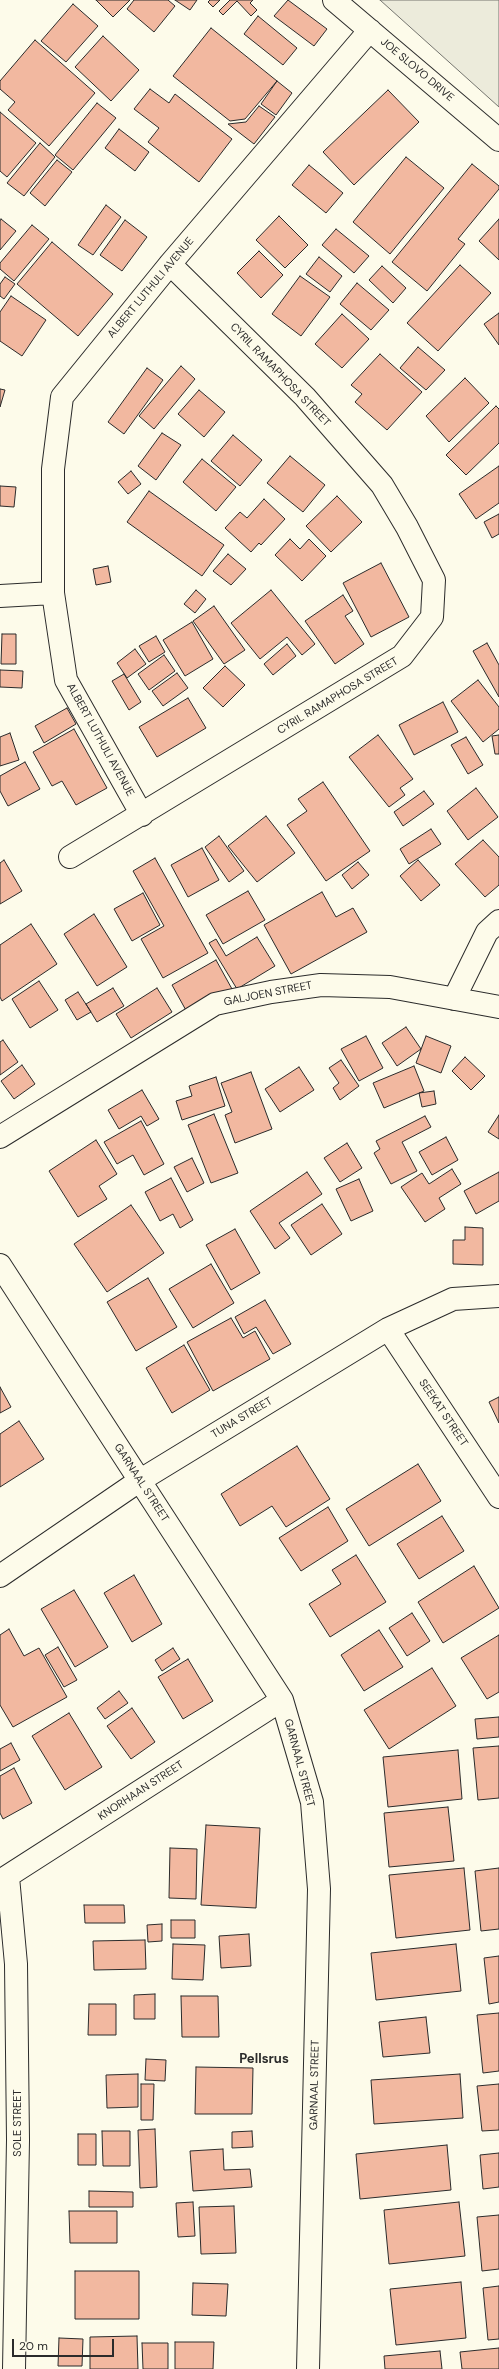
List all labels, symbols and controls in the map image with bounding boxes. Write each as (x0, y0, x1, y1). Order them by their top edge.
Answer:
street label: JOE SLOVO DRIVE (378, 36, 456, 104)
street label: ALBERT LUTHULI AVENUE (105, 235, 197, 341)
street label: CYRIL RAMAPHOSA STREET (227, 321, 333, 429)
street label: CYRIL RAMAPHOSA STREET (275, 655, 401, 737)
street label: ALBERT LUTHULI AVENUE (63, 681, 137, 799)
street label: GALJOEN STREET (223, 979, 313, 1009)
street label: SEEKAT STREET (416, 1377, 470, 1449)
street label: TUNA STREET (209, 1395, 275, 1441)
street label: GARNAAL STREET (111, 1441, 171, 1525)
street label: GARNAAL STREET (281, 1718, 317, 1808)
street label: KNORHAAN STREET (96, 1758, 186, 1824)
street label: GARNAAL STREET (308, 2040, 322, 2130)
district label: Pellsrus (239, 2052, 289, 2068)
street label: SOLE STREET (11, 2089, 25, 2157)
scale bar (14, 2331, 116, 2357)
text: 20 m (19, 2338, 48, 2354)

